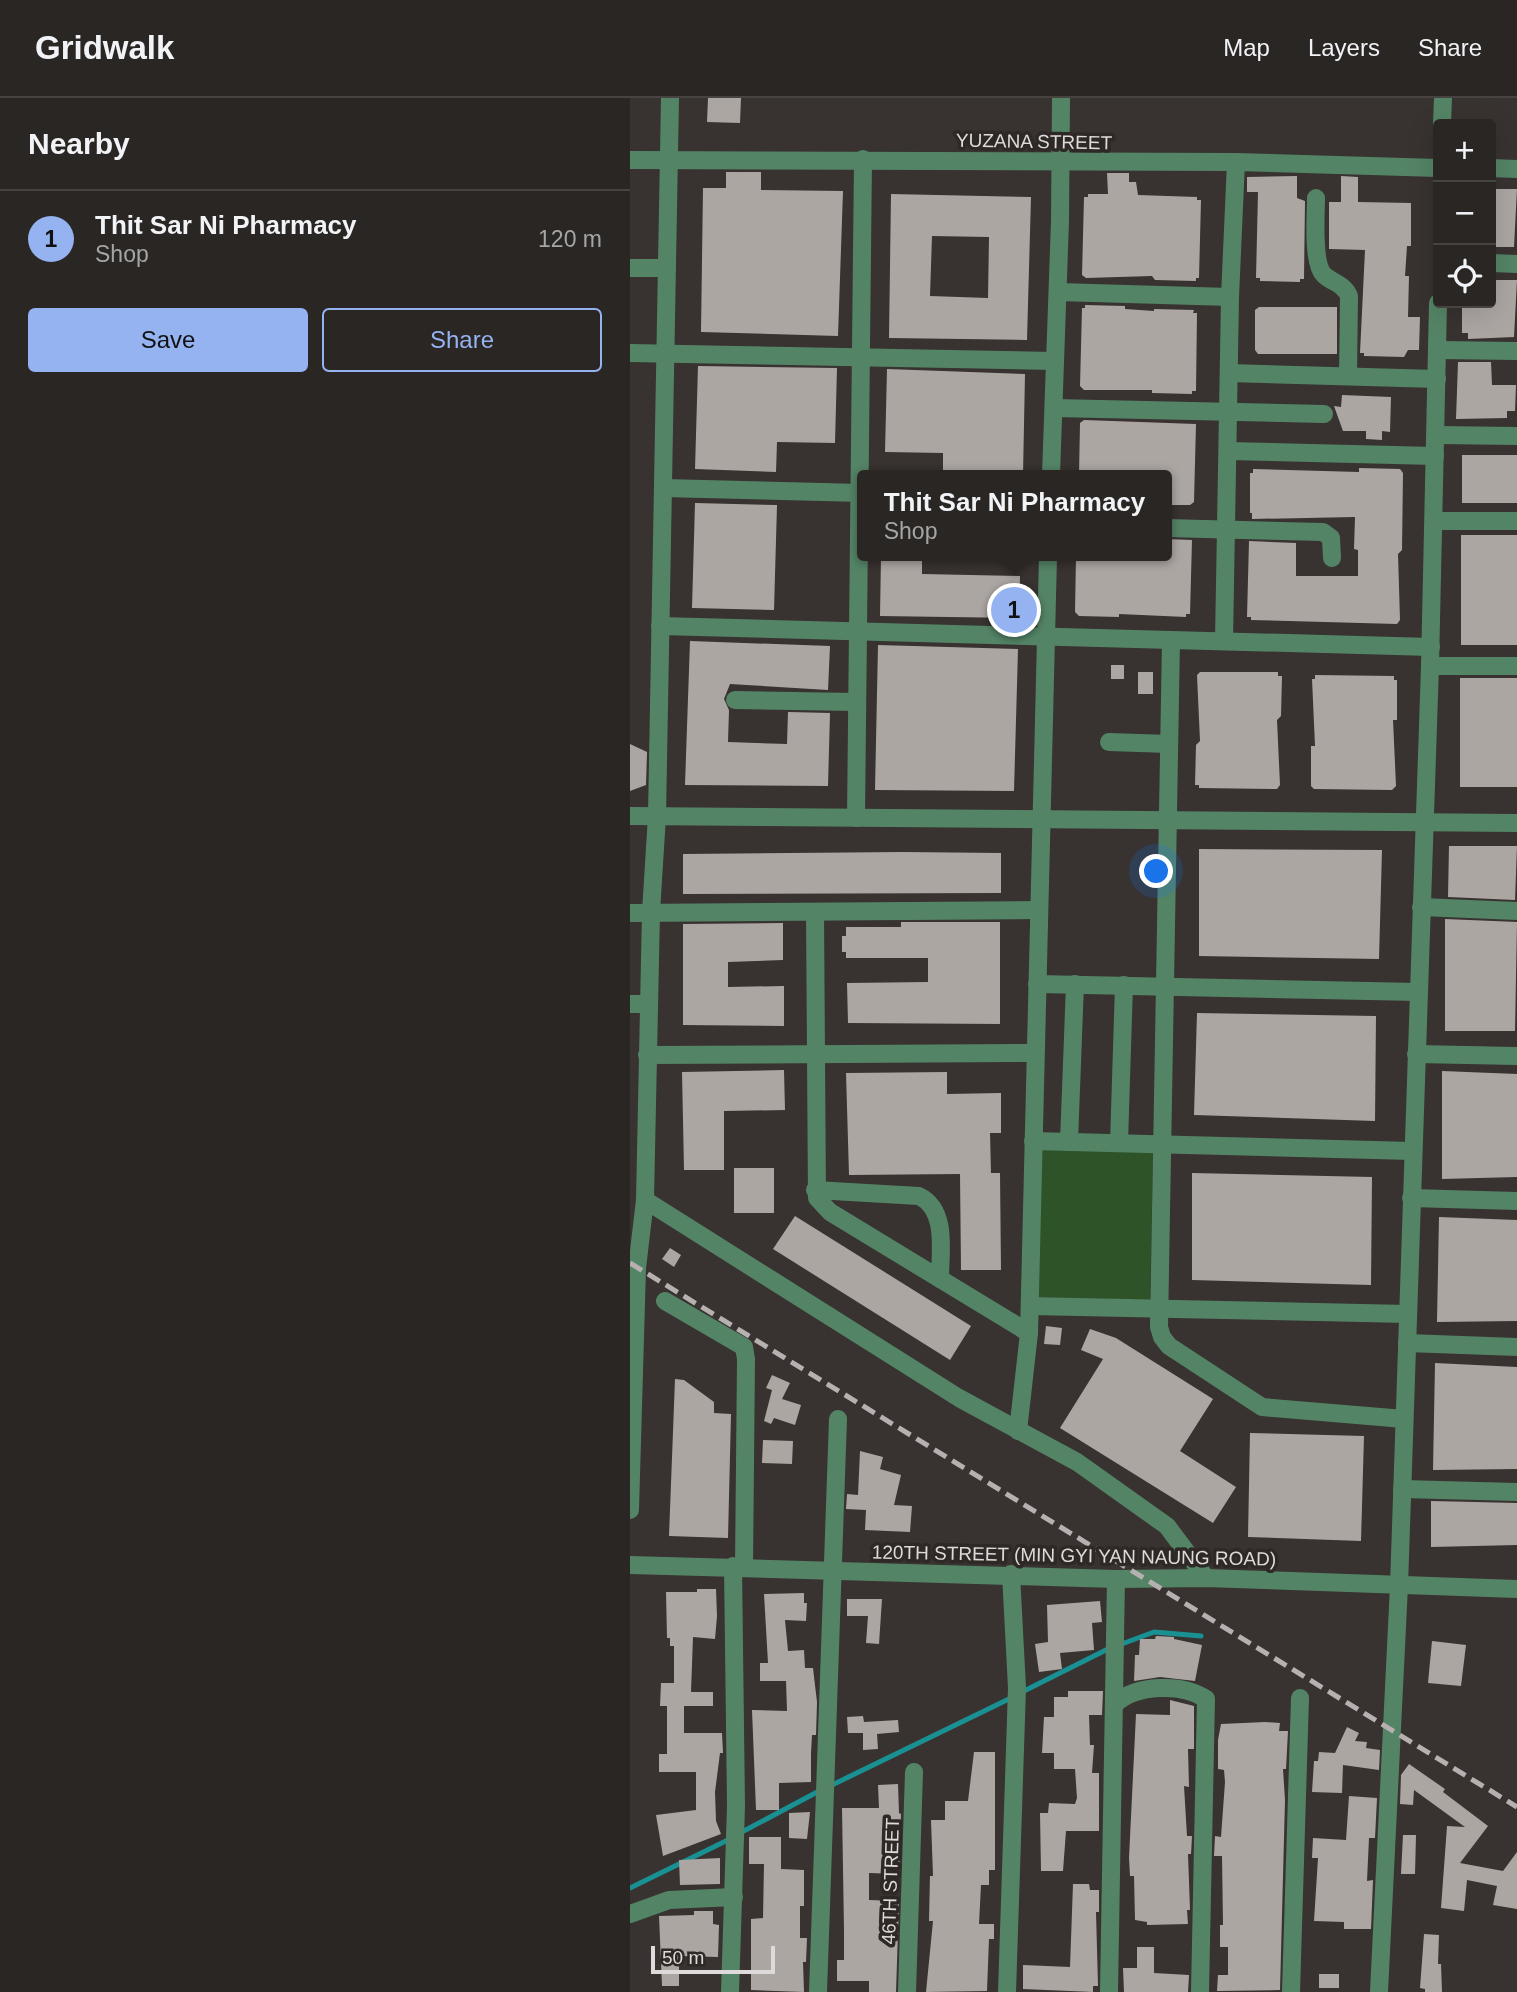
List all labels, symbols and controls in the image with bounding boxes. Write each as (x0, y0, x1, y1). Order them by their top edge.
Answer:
text: Gridwalk (35, 29, 174, 66)
text: Map (1223, 34, 1270, 61)
text: Layers (1308, 34, 1380, 61)
text: Share (1418, 34, 1482, 61)
map controls (1433, 119, 1496, 308)
button: + (1433, 119, 1496, 182)
text: Nearby (28, 127, 130, 160)
street label: YUZANA STREET (956, 130, 1113, 153)
button: − (1433, 182, 1496, 245)
text: Thit Sar Ni Pharmacy (95, 210, 357, 240)
text: 1 (45, 226, 57, 252)
text: 120 m (538, 226, 602, 252)
text: Shop (95, 241, 149, 267)
button: locate (1433, 245, 1496, 308)
button: Save (28, 308, 308, 372)
button: Share (322, 308, 602, 372)
popup (857, 470, 1172, 561)
text: Thit Sar Ni Pharmacy (884, 487, 1145, 517)
text: Shop (884, 518, 937, 544)
pin: 1 (991, 584, 1037, 636)
your location (1139, 854, 1173, 888)
street label: 120TH STREET (MIN GYI YAN NAUNG ROAD) (872, 1541, 1276, 1570)
street label: 46TH STREET (878, 1817, 903, 1945)
scale bar (651, 1943, 775, 1975)
text: 50 m (662, 1947, 704, 1968)

